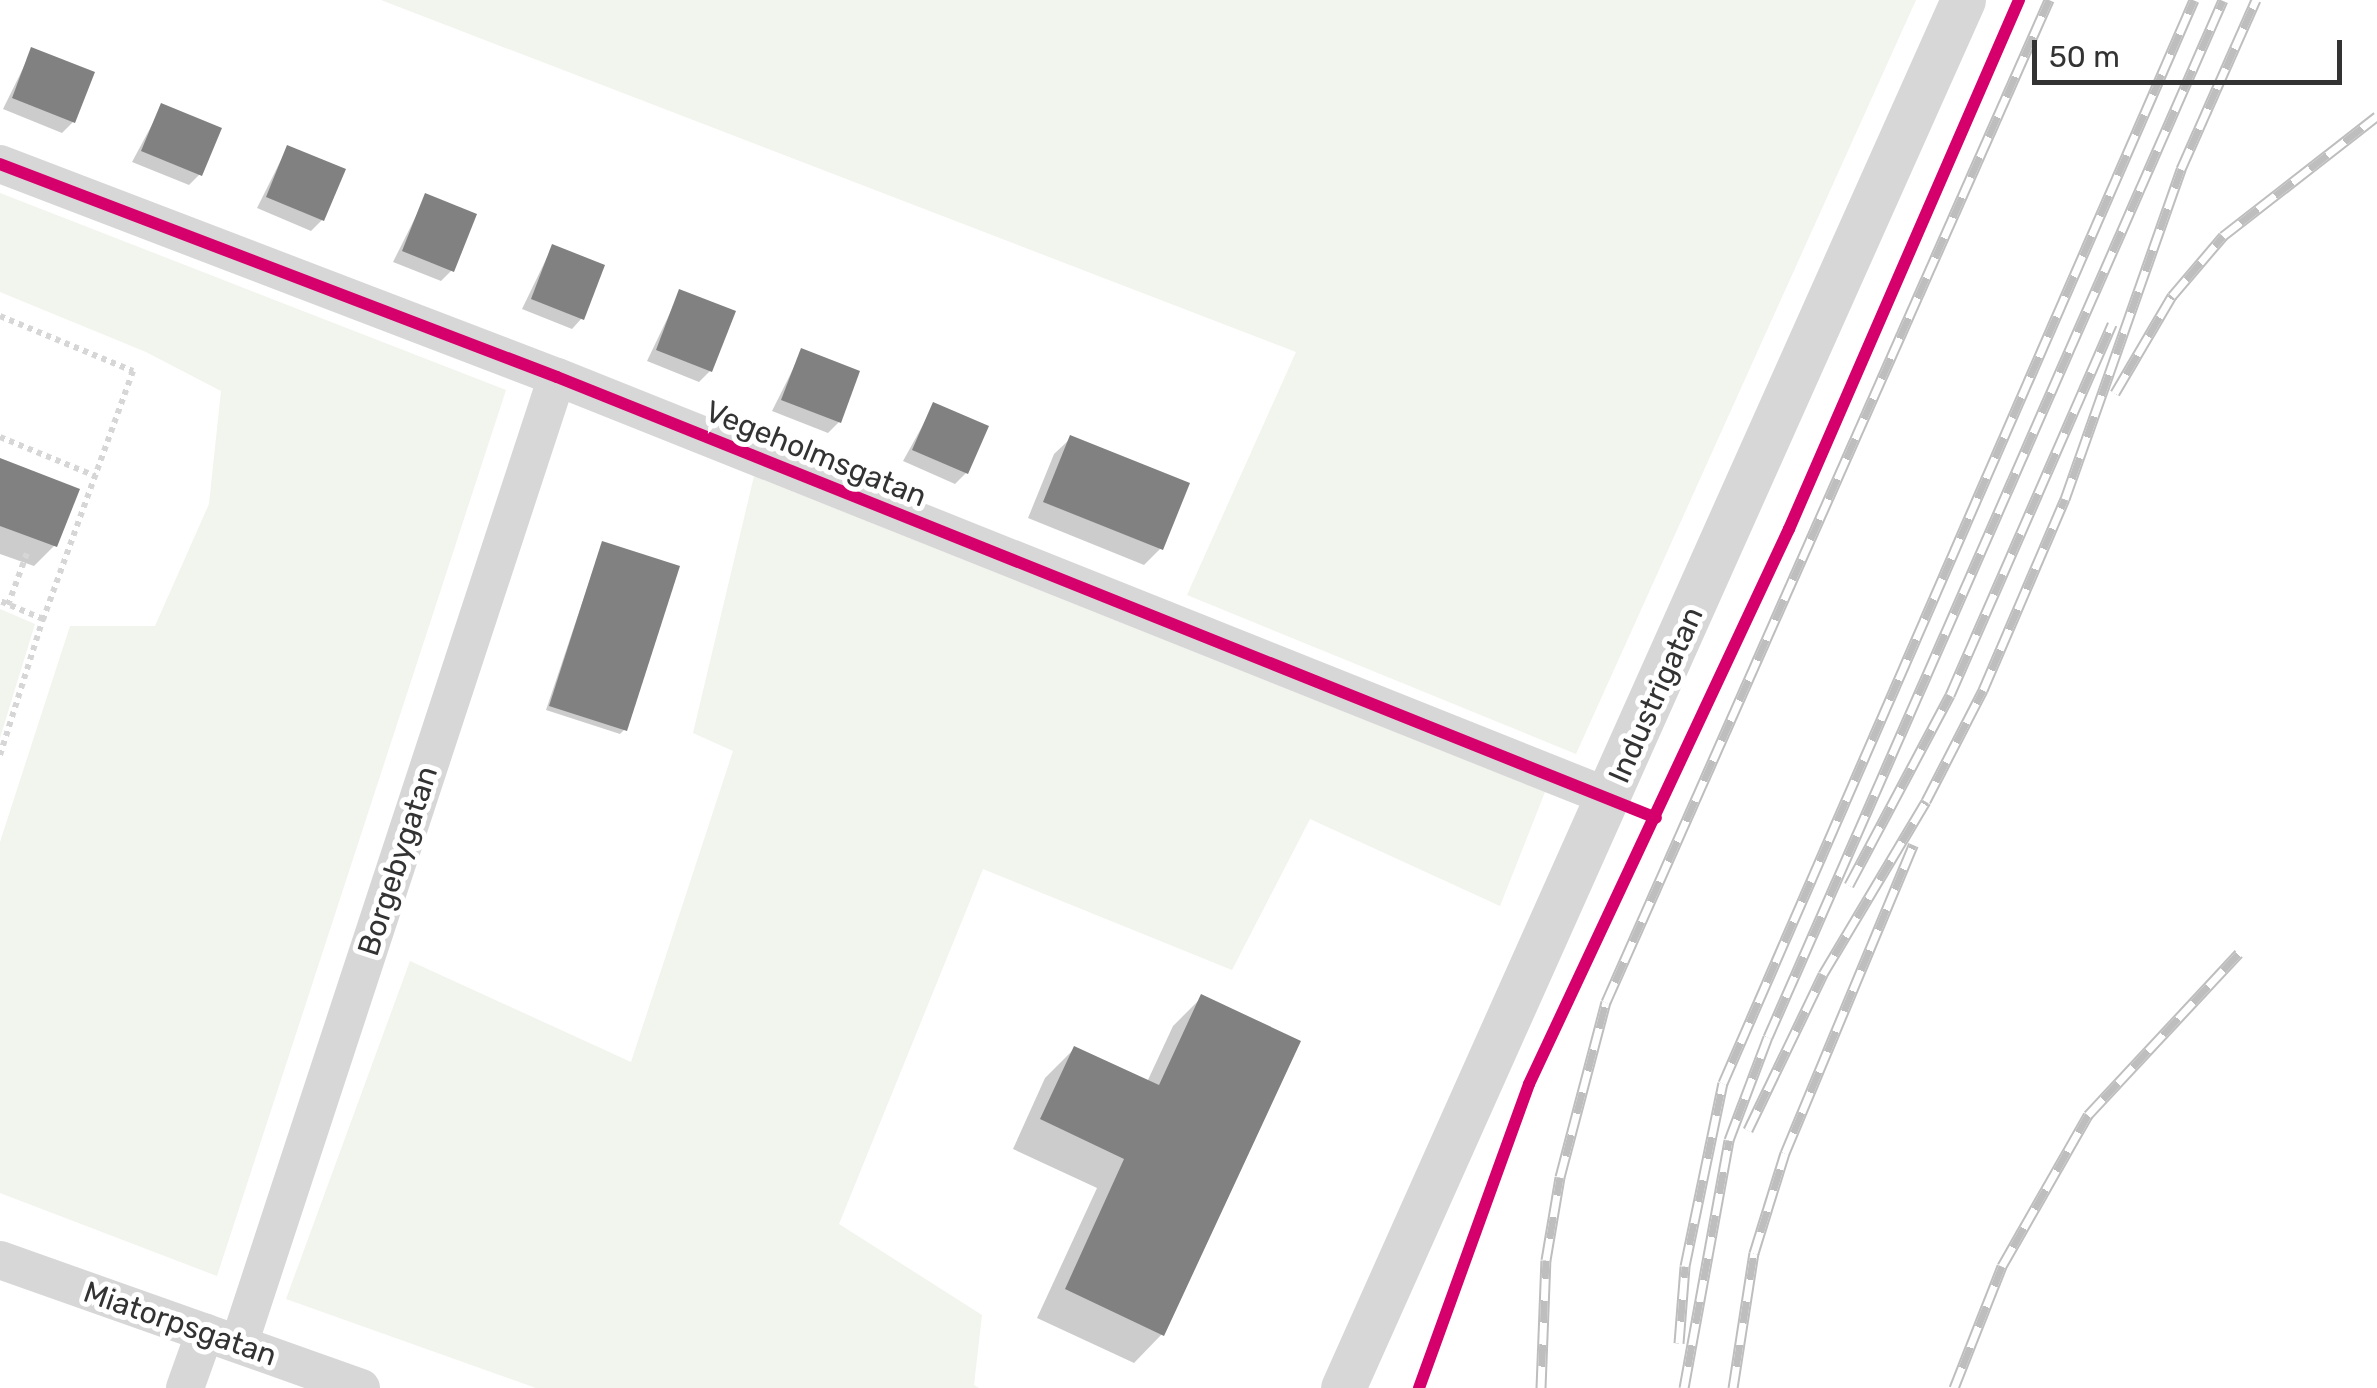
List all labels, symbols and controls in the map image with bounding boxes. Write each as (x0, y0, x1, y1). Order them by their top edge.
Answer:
scale bar (2037, 20, 2347, 82)
text: 50 m (2049, 39, 2120, 75)
street label: Vegeholmsgatan (700, 393, 932, 515)
street label: Industrigatan (1601, 601, 1711, 789)
street label: Borgebygatan (350, 762, 446, 960)
street label: Miatorpsgatan (79, 1274, 281, 1374)

